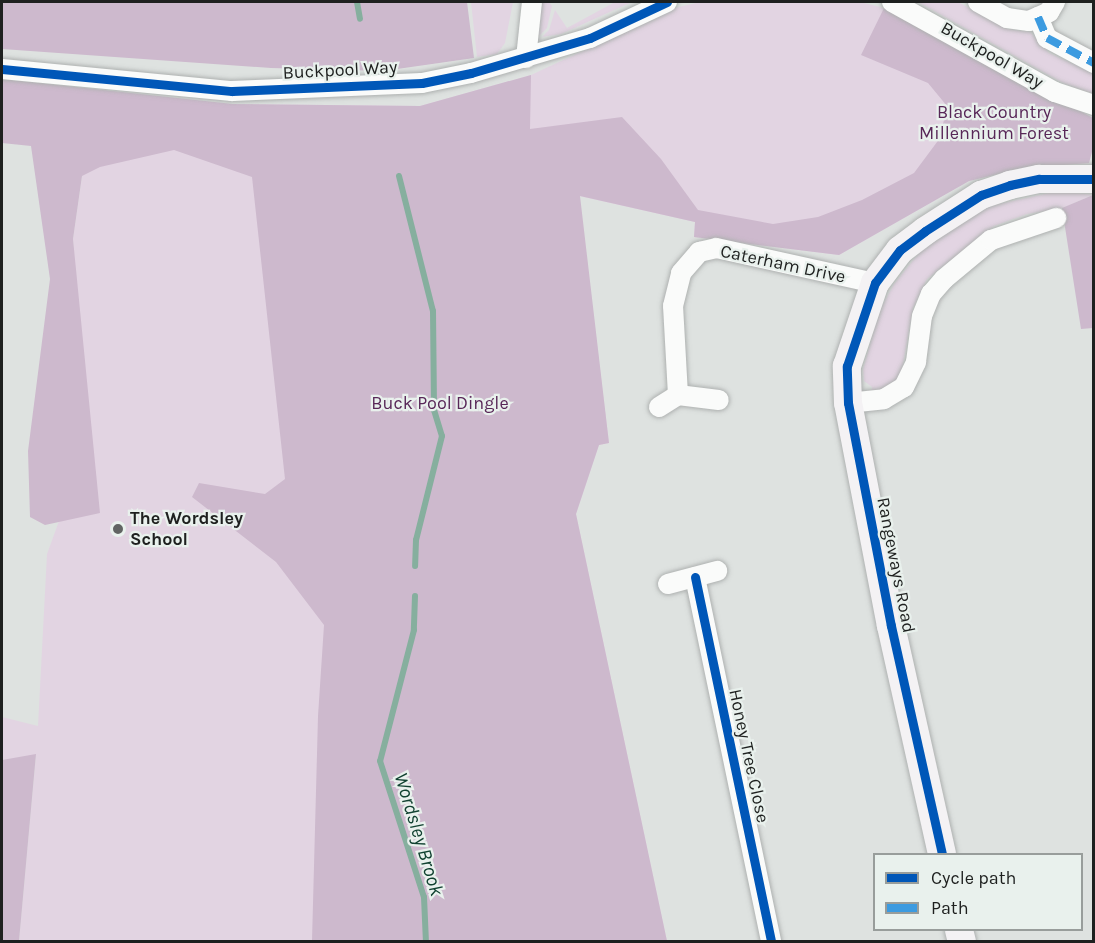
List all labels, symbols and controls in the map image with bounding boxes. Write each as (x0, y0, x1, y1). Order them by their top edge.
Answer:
street label: Buckpool Way (937, 17, 1047, 93)
street label: Buckpool Way (282, 56, 398, 84)
park label: Black Country Millennium Forest (919, 102, 1069, 144)
street label: Caterham Drive (718, 240, 848, 288)
park label: Buck Pool Dingle (371, 392, 509, 414)
street label: Rangeways Road (872, 495, 920, 635)
place label: The Wordsley School (130, 508, 243, 550)
marker: The Wordsley School (111, 522, 125, 536)
street label: Honey Tree Close (724, 687, 774, 825)
water label: Wordsley Brook (389, 770, 449, 898)
legend (873, 853, 1083, 931)
text: Cycle path (931, 867, 1016, 889)
text: Path (931, 897, 969, 919)

